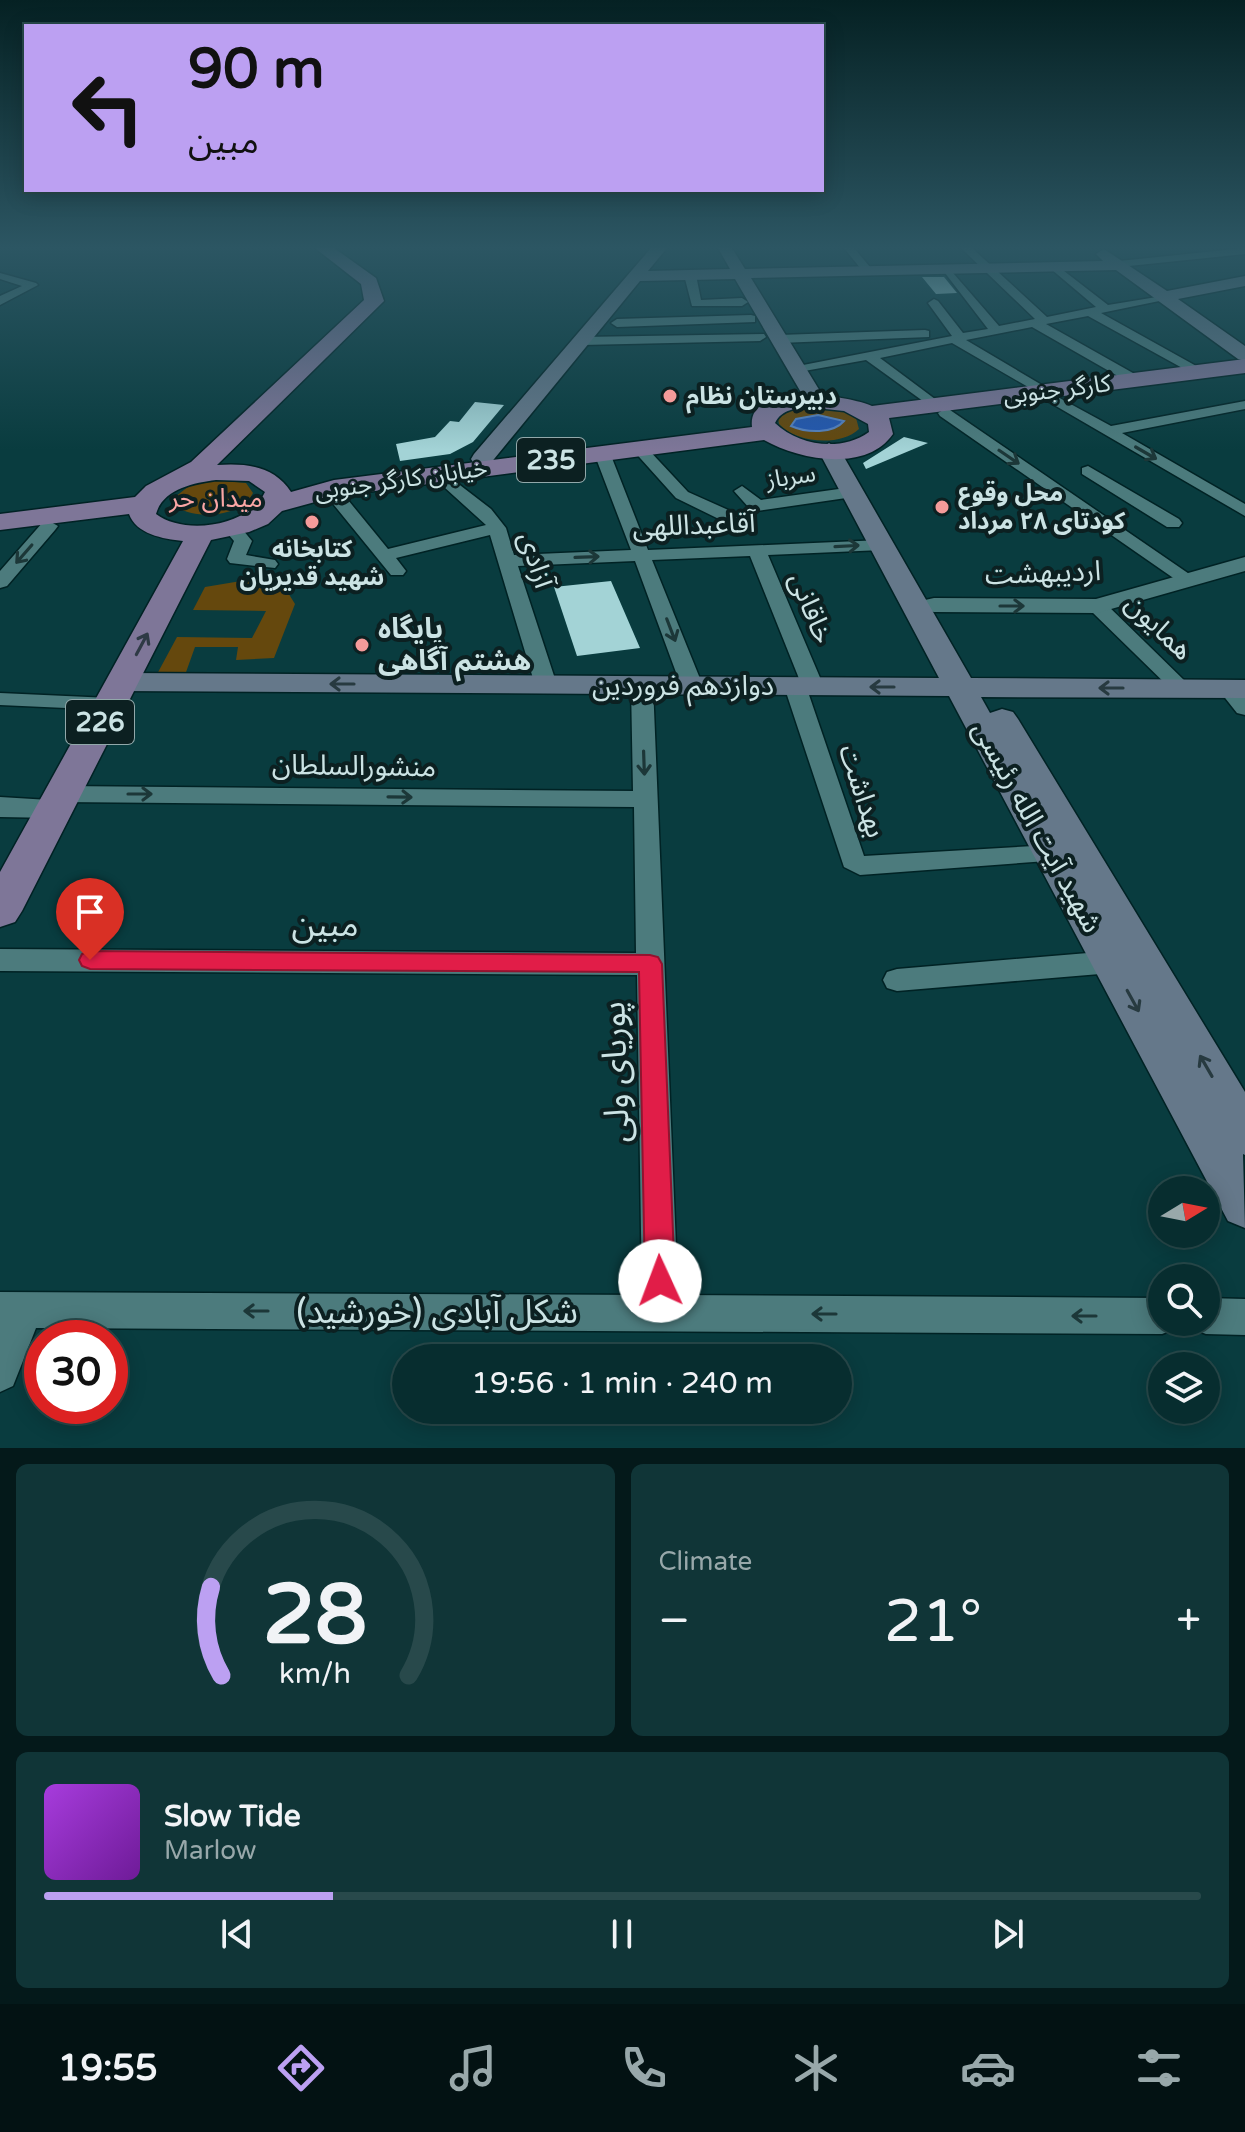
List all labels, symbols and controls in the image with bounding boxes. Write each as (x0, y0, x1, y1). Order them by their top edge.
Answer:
text: 90 m (188, 36, 324, 103)
icon: left (56, 56, 160, 160)
text: مبین (188, 120, 259, 163)
street label: کارگر جنوبی (1002, 369, 1114, 411)
place label: دبیرستان نظام (686, 382, 837, 414)
marker: دبیرستان نظام (661, 387, 679, 405)
road number: 235 (517, 438, 585, 482)
one-way arrow (1134, 445, 1157, 461)
one-way arrow (998, 449, 1020, 466)
street label: خیابان کارگر جنوبی (313, 454, 489, 506)
street label: سرباز (763, 459, 818, 495)
place label: محل وقوع کودتای ۲۸ مرداد (958, 479, 1126, 536)
district label: میدان حر (168, 483, 263, 514)
marker: محل وقوع کودتای ۲۸ مرداد (933, 498, 951, 516)
street label: آقاعبداللهی (632, 506, 758, 544)
marker: کتابخانه شهید قدیریان (303, 513, 321, 531)
street label: آزادی (511, 527, 562, 594)
place label: کتابخانه شهید قدیریان (240, 535, 384, 592)
one-way arrow (833, 539, 860, 554)
one-way arrow (16, 543, 34, 564)
one-way arrow (573, 550, 600, 565)
street label: اردیبهشت (984, 554, 1102, 592)
street label: خاقانی (781, 568, 841, 648)
street label: همایون (1118, 587, 1200, 667)
one-way arrow (998, 598, 1025, 613)
place label: پایگاه هشتم آگاهی (378, 612, 531, 682)
one-way arrow (665, 617, 679, 642)
one-way arrow (134, 633, 150, 657)
marker: پایگاه هشتم آگاهی (353, 636, 371, 654)
street label: دوازدهم فروردین (592, 669, 774, 707)
one-way arrow (329, 676, 356, 691)
one-way arrow (869, 679, 896, 695)
one-way arrow (1098, 680, 1125, 696)
road number: 226 (66, 700, 134, 744)
street label: شهید آیت الله رئیسی (965, 715, 1109, 939)
street label: بهداشت (831, 740, 893, 842)
street label: منشورالسلطان (272, 748, 436, 784)
one-way arrow (636, 749, 652, 776)
one-way arrow (126, 786, 153, 802)
one-way arrow (386, 789, 413, 805)
pin (56, 878, 124, 960)
icon: arrive (68, 890, 112, 934)
street label: مبین (291, 905, 359, 946)
one-way arrow (1125, 989, 1141, 1012)
street label: پوریای ولی (593, 1001, 639, 1143)
one-way arrow (1197, 1055, 1213, 1078)
north arrow (1148, 1176, 1220, 1248)
map controls (1148, 1176, 1220, 1424)
position arrow (618, 1239, 702, 1323)
button: search (1148, 1264, 1220, 1336)
street label: شکل آبادی (خورشید) (296, 1292, 578, 1333)
one-way arrow (243, 1303, 270, 1319)
one-way arrow (811, 1306, 838, 1322)
one-way arrow (1071, 1308, 1098, 1324)
speed limit sign: 30 (24, 1320, 128, 1424)
button: layers (1148, 1352, 1220, 1424)
text: 19:56 · 1 min · 240 m (471, 1365, 773, 1402)
text: Climate (659, 1546, 752, 1577)
text: 28 (263, 1566, 367, 1666)
text: 21° (884, 1586, 982, 1658)
text: − (659, 1595, 690, 1648)
text: + (1176, 1595, 1201, 1648)
text: km/h (279, 1657, 351, 1691)
text: Slow Tide (164, 1798, 301, 1835)
text: Marlow (164, 1835, 256, 1866)
icon: previous (215, 1912, 259, 1956)
icon: pause (600, 1912, 644, 1956)
icon: next (986, 1912, 1030, 1956)
icon: directions (273, 2040, 329, 2096)
icon: music (445, 2040, 501, 2096)
icon: phone (616, 2040, 672, 2096)
icon: climate (788, 2040, 844, 2096)
icon: car (960, 2040, 1016, 2096)
icon: filters (1131, 2040, 1187, 2096)
text: 19:55 (58, 2047, 158, 2090)

